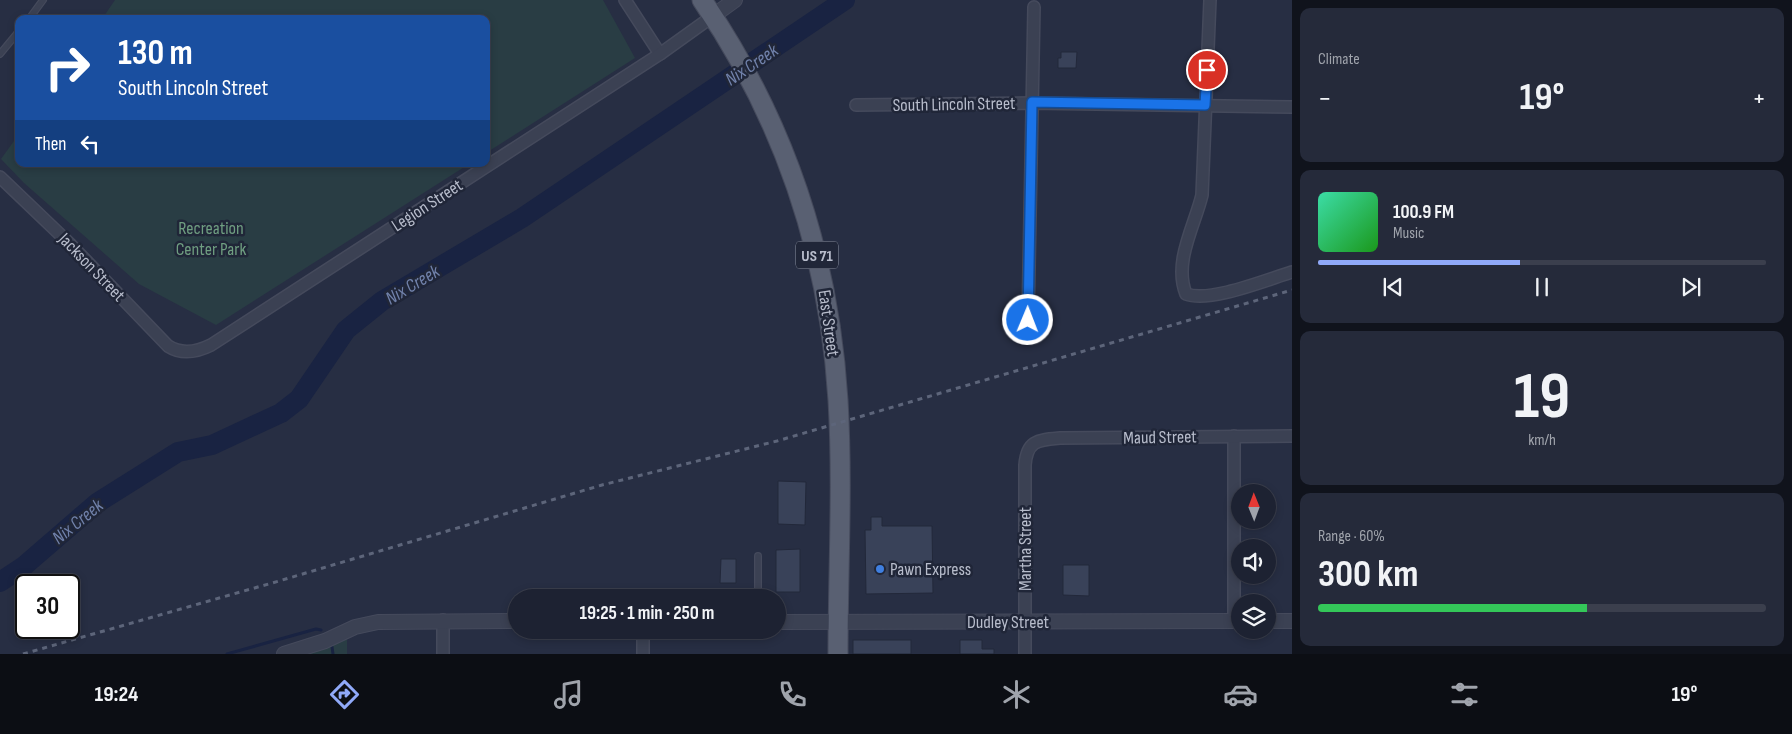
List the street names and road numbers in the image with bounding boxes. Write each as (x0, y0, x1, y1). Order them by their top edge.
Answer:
street label: South Lincoln Street (892, 93, 1016, 116)
street label: Legion Street (388, 174, 467, 236)
street label: Jackson Street (53, 228, 130, 306)
road number: US 71 (796, 242, 838, 268)
street label: East Street (813, 288, 844, 358)
street label: Maud Street (1123, 426, 1197, 449)
street label: Martha Street (1015, 507, 1036, 591)
street label: Dudley Street (967, 612, 1050, 633)

